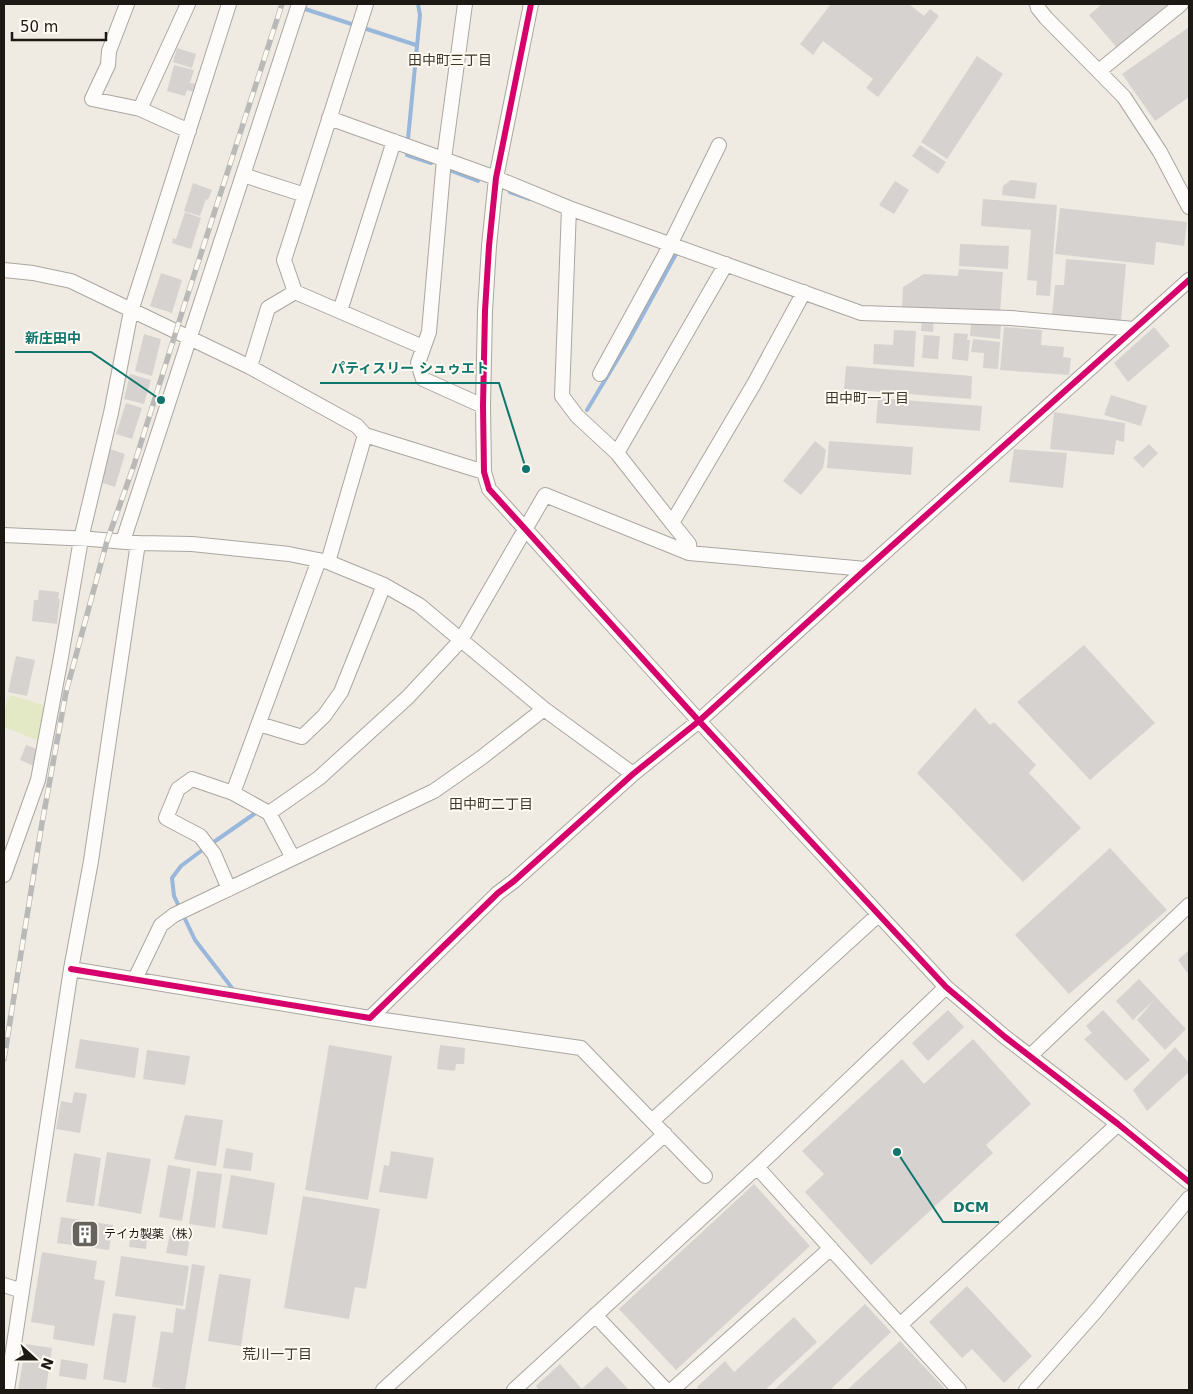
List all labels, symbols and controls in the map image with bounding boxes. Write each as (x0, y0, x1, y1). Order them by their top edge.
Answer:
scale bar (12, 10, 106, 42)
text: 50 m (20, 18, 58, 36)
district label: 田中町三丁目 (408, 52, 492, 68)
callout: 新庄田中 (15, 323, 91, 352)
text: 新庄田中 (25, 330, 81, 346)
callout: パティスリー シュゥエト (320, 354, 499, 383)
text: パティスリー シュゥエト (331, 360, 489, 376)
district label: 田中町一丁目 (825, 390, 909, 406)
district label: 田中町二丁目 (449, 796, 533, 812)
callout: DCM (943, 1193, 999, 1222)
text: DCM (953, 1199, 989, 1215)
building icon: テイカ製薬（株） (70, 1219, 100, 1249)
place label: テイカ製薬（株） (104, 1227, 200, 1241)
north arrow (10, 1334, 60, 1384)
district label: 荒川一丁目 (242, 1346, 312, 1362)
text: N (38, 1355, 57, 1372)

